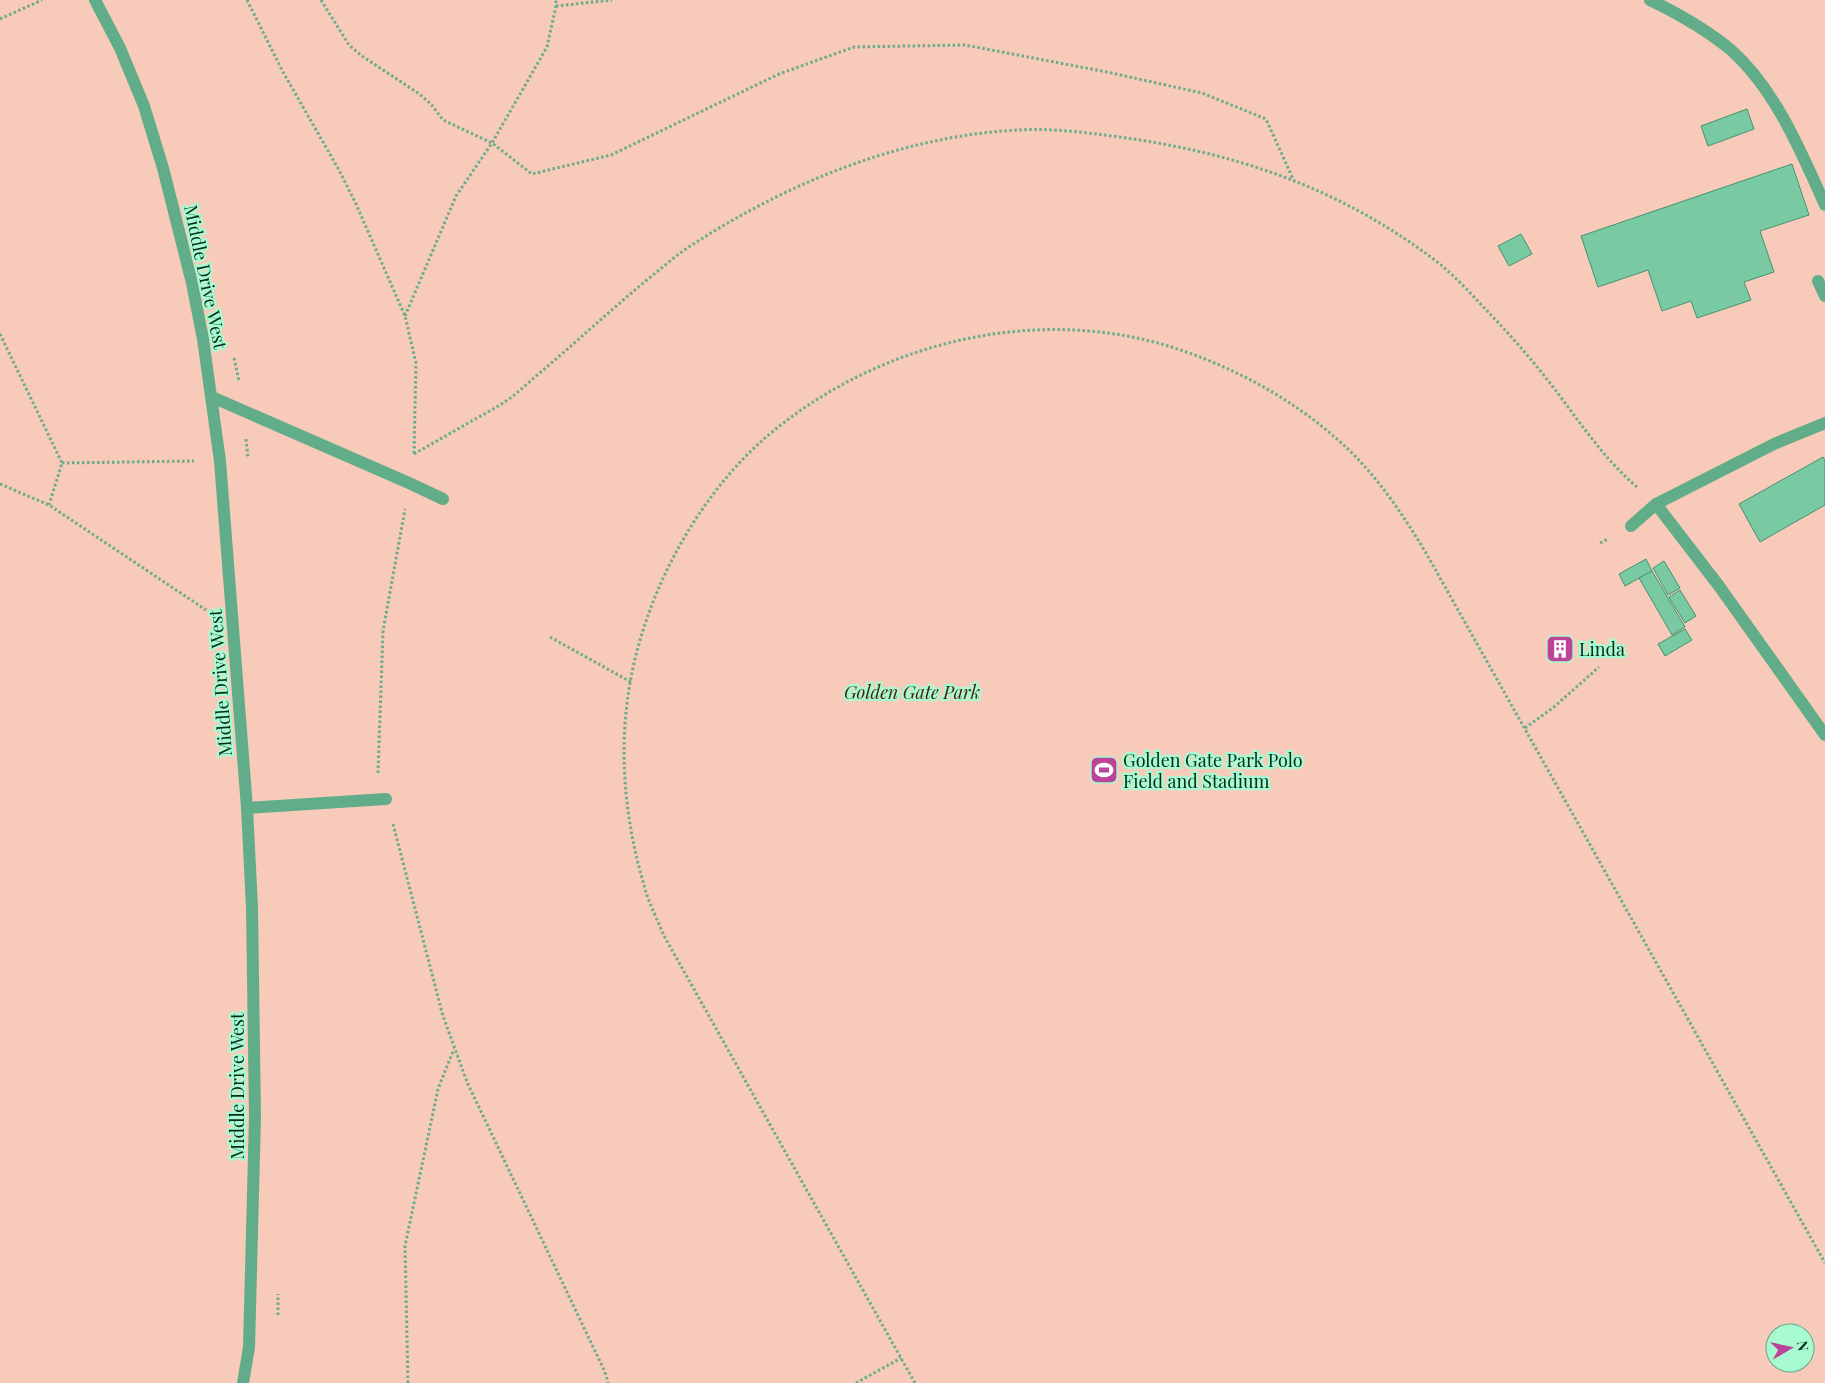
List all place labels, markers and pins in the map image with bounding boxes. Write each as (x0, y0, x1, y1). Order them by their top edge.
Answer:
building icon: Linda (1545, 634, 1575, 664)
place label: Linda (1579, 637, 1625, 661)
place label: Golden Gate Park Polo Field and Stadium (1123, 748, 1303, 793)
sports icon: Golden Gate Park Polo Field and Stadium (1089, 755, 1119, 785)

